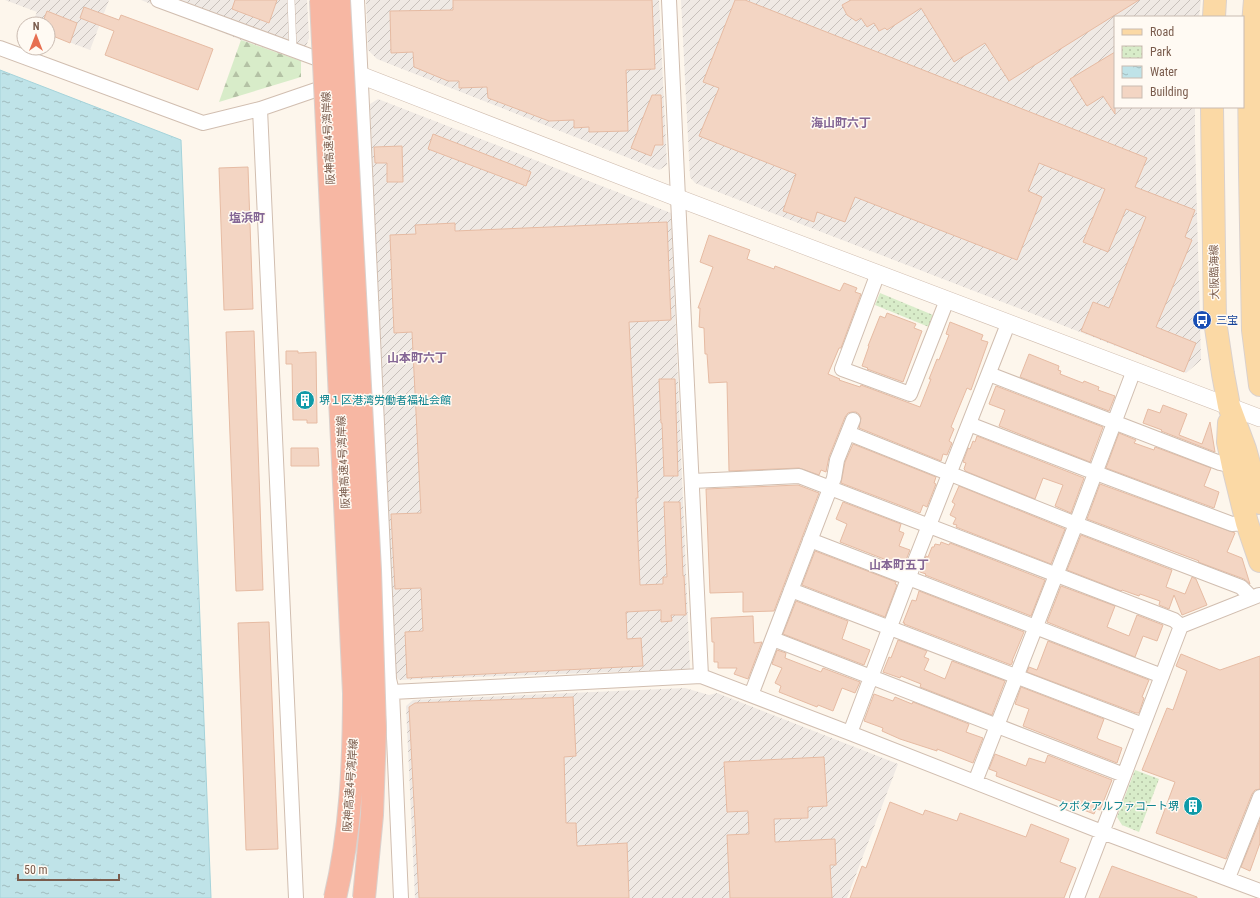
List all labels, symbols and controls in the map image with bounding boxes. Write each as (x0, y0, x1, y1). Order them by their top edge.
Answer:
north arrow (16, 16, 56, 56)
legend (1114, 16, 1244, 108)
text: N (33, 20, 40, 33)
text: Road (1150, 25, 1174, 39)
text: Park (1150, 45, 1172, 59)
text: Water (1150, 65, 1178, 79)
text: Building (1150, 85, 1188, 99)
street label: 阪神高速4号湾岸線 (320, 91, 337, 185)
district label: 海山町六丁 (811, 116, 871, 130)
district label: 塩浜町 (229, 211, 265, 225)
street label: 大阪臨海線 (1208, 244, 1221, 300)
bus stop icon: 三宝 (1191, 309, 1213, 331)
place label: 三宝 (1216, 314, 1238, 327)
district label: 山本町六丁 (387, 351, 447, 365)
building icon: 堺１区港湾労働者福祉会館 (294, 389, 316, 411)
place label: 堺１区港湾労働者福祉会館 (319, 394, 451, 407)
street label: 阪神高速4号湾岸線 (335, 415, 352, 509)
district label: 山本町五丁 (869, 558, 929, 572)
street label: 阪神高速4号湾岸線 (341, 738, 360, 832)
building icon: クボタアルファコート堺 (1182, 795, 1204, 817)
place label: クボタアルファコート堺 (1058, 800, 1179, 813)
scale bar (18, 856, 119, 882)
text: 50 m (24, 863, 48, 877)

